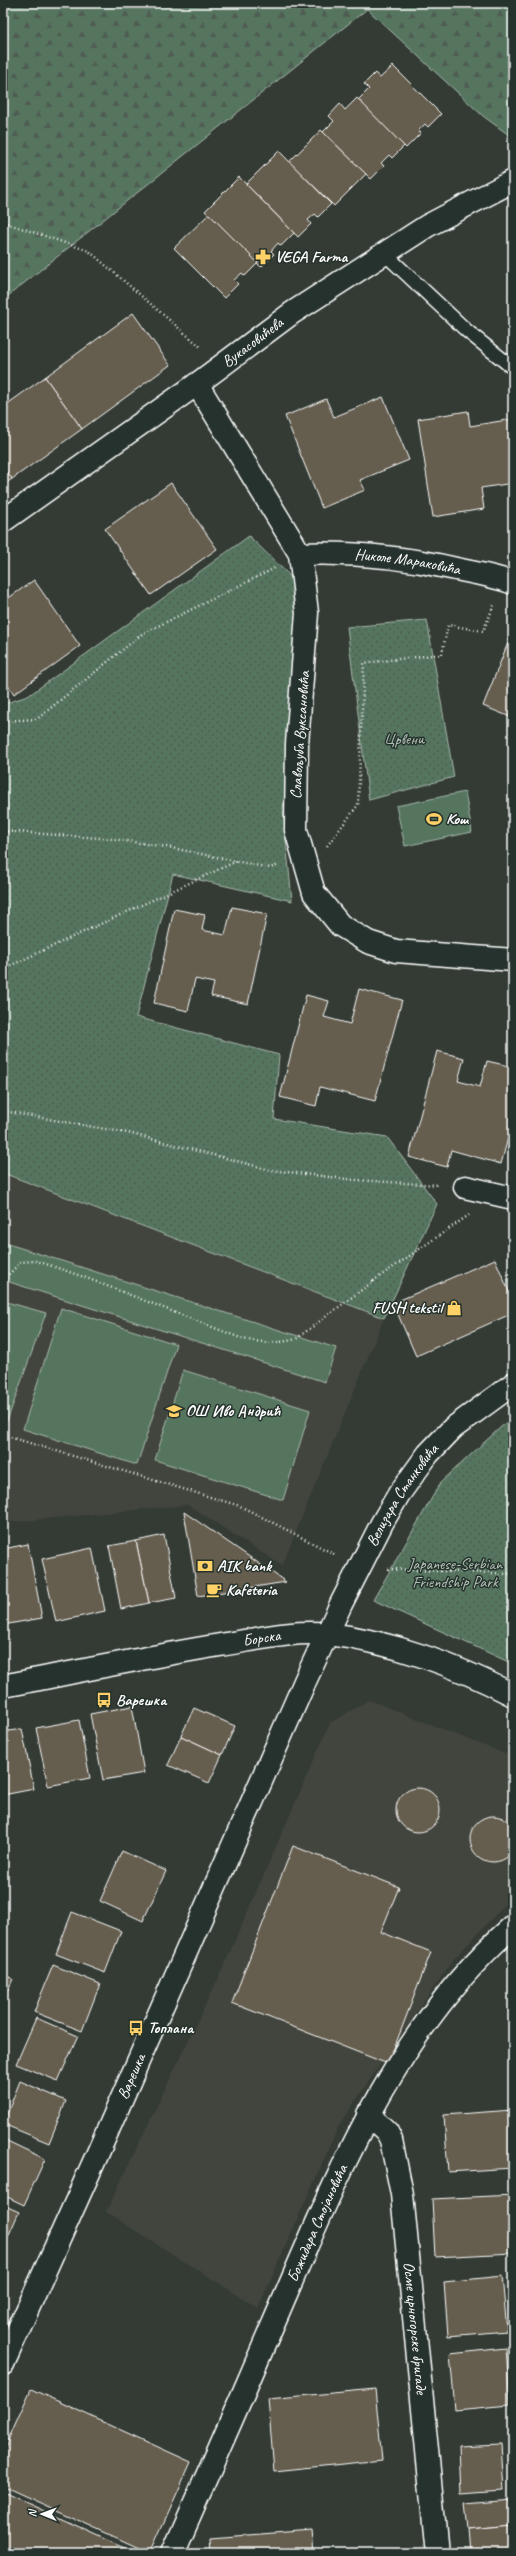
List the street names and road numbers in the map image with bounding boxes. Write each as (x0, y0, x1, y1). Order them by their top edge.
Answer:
street label: Вукасовићева (218, 312, 289, 372)
street label: Николе Мараковића (354, 544, 463, 580)
street label: Славољуба Вуксановића (286, 669, 315, 800)
street label: Велизара Станковића (362, 1439, 443, 1550)
street label: Борска (241, 1625, 283, 1651)
street label: Варешка (113, 2049, 151, 2102)
street label: Божидара Стојановића (282, 2160, 353, 2285)
street label: Осме црногорске бригаде (399, 2261, 432, 2397)

